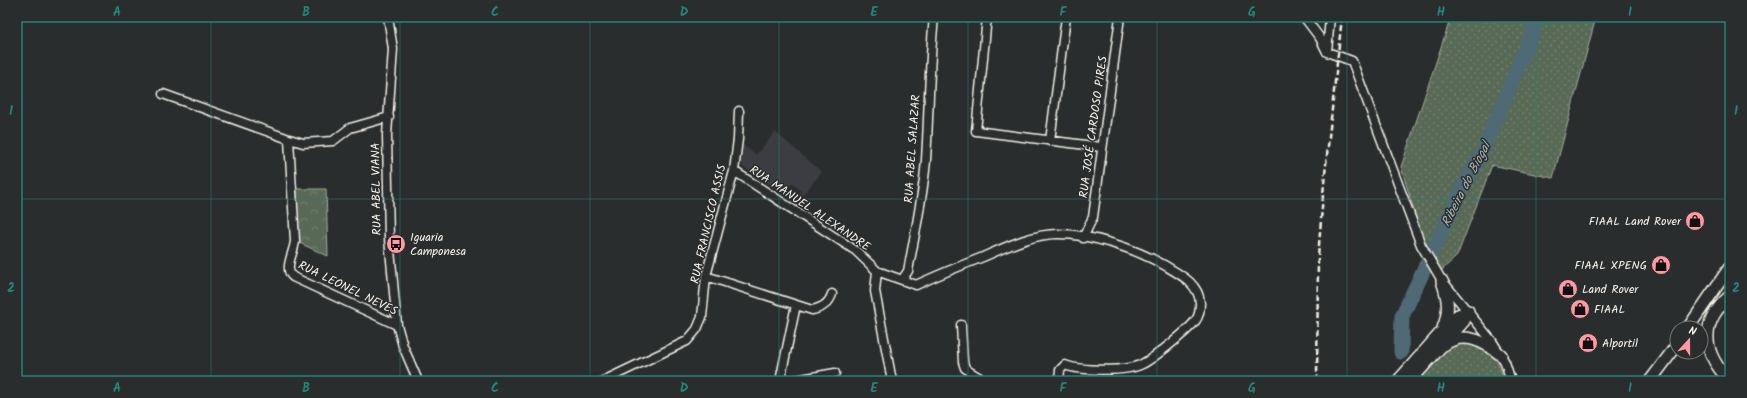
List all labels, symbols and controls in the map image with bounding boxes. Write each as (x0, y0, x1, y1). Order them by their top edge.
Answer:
text: A (113, 2, 121, 23)
text: B (302, 2, 310, 23)
text: C (491, 2, 499, 23)
text: D (680, 2, 689, 23)
text: E (870, 2, 878, 23)
text: F (1059, 2, 1067, 23)
text: G (1248, 2, 1256, 23)
text: H (1437, 2, 1446, 23)
text: I (1628, 2, 1632, 23)
street label: RUA JOSÉ CARDOSO PIRES (1074, 54, 1113, 199)
street label: RUA ABEL SALAZAR (899, 94, 926, 204)
text: 1 (9, 101, 13, 122)
text: 1 (1734, 101, 1738, 122)
water label: Ribeira do Biogal (1436, 136, 1498, 231)
street label: RUA ABEL VIANA (366, 143, 387, 235)
street label: RUA MANUEL ALEXANDRE (745, 161, 875, 257)
street label: RUA FRANCISCO ASSIS (686, 162, 732, 286)
shop icon: FIAAL Land Rover (1684, 210, 1706, 232)
place label: FIAAL Land Rover (1589, 212, 1682, 231)
place label: Iguaria Camponesa (410, 228, 466, 261)
bus stop icon: Iguaria Camponesa (385, 233, 407, 255)
shop icon: FIAAL XPENG (1650, 254, 1672, 276)
street label: RUA LEONEL NEVES (295, 256, 401, 321)
place label: FIAAL XPENG (1575, 256, 1647, 275)
text: 2 (7, 278, 15, 299)
shop icon: Land Rover (1557, 278, 1579, 300)
text: 2 (1732, 278, 1740, 299)
place label: Land Rover (1582, 280, 1639, 299)
shop icon: FIAAL (1569, 298, 1591, 320)
place label: FIAAL (1594, 300, 1625, 319)
north arrow (1669, 320, 1709, 360)
text: N (1686, 322, 1699, 341)
shop icon: Alportil (1577, 332, 1599, 354)
place label: Alportil (1602, 334, 1638, 353)
text: A (113, 378, 121, 398)
text: B (302, 378, 310, 398)
text: C (491, 378, 499, 398)
text: D (680, 378, 689, 398)
text: E (870, 378, 878, 398)
text: F (1059, 378, 1067, 398)
text: G (1248, 378, 1256, 398)
text: H (1437, 378, 1446, 398)
text: I (1628, 378, 1632, 398)

